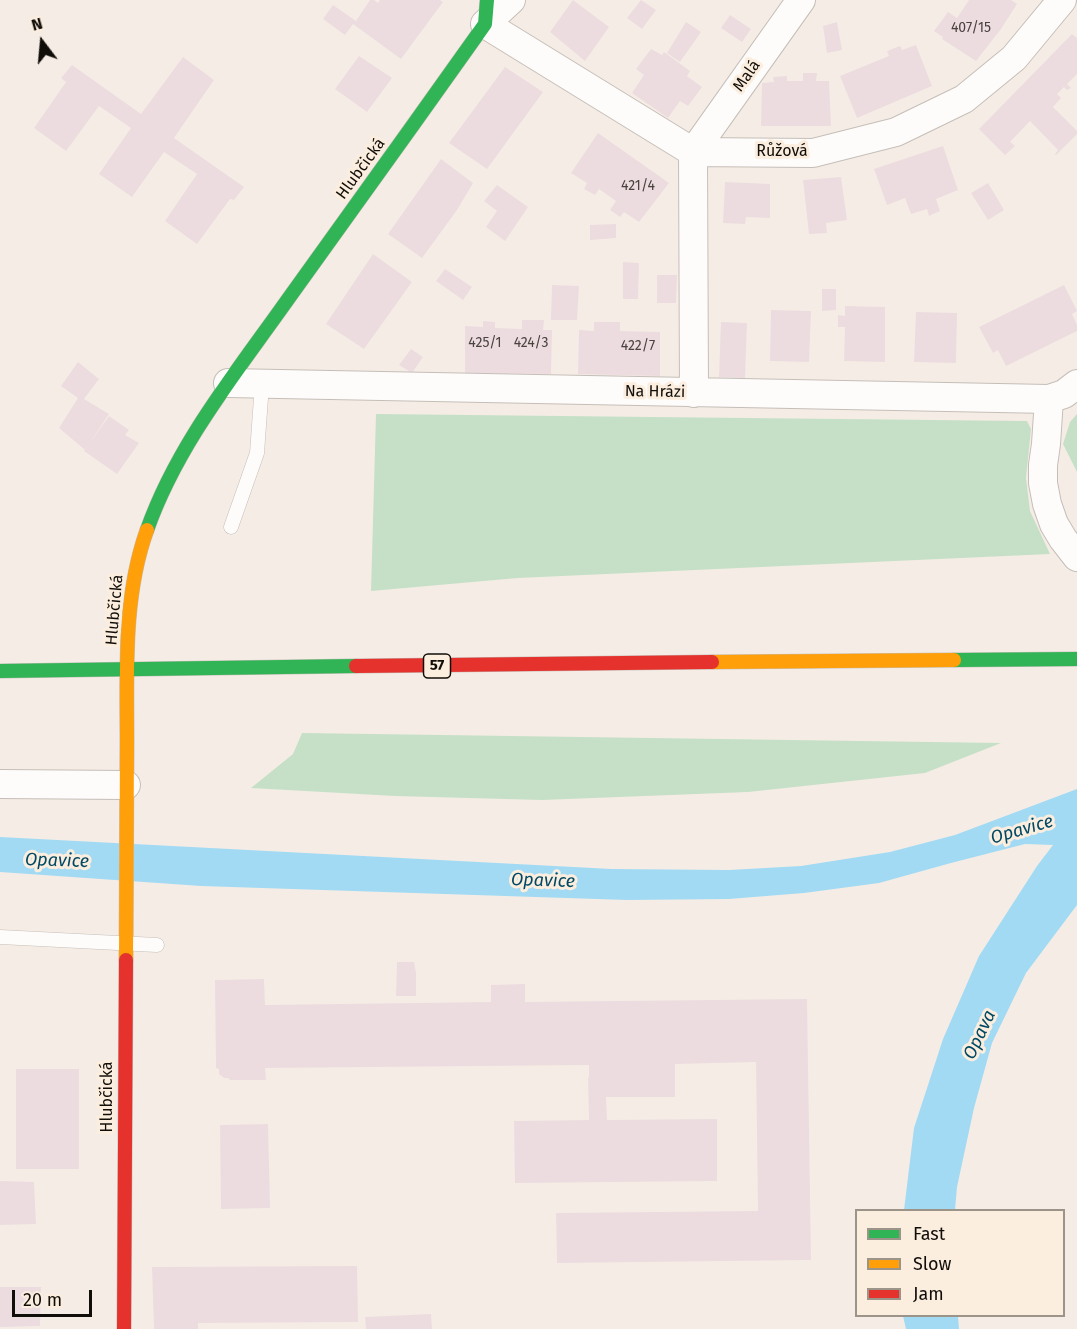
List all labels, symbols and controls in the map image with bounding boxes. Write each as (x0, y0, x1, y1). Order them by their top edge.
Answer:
north arrow (12, 12, 72, 72)
text: N (29, 14, 45, 35)
house number: 407/15 (951, 20, 991, 36)
street label: Malá (729, 56, 765, 96)
street label: Hlubčická (332, 135, 390, 203)
street label: Růžová (756, 142, 808, 162)
house number: 421/4 (621, 178, 655, 194)
house number: 425/1 (468, 335, 502, 351)
house number: 424/3 (514, 335, 548, 351)
house number: 422/7 (621, 338, 655, 354)
street label: Na Hrázi (625, 382, 685, 402)
street label: Hlubčická (102, 574, 128, 646)
road number: 57 (424, 654, 450, 678)
water label: Opavice (988, 811, 1056, 849)
water label: Opavice (25, 849, 89, 873)
water label: Opavice (511, 869, 575, 893)
water label: Opava (959, 1007, 1001, 1063)
street label: Hlubčická (98, 1062, 118, 1132)
legend (855, 1209, 1065, 1317)
text: Fast (913, 1223, 945, 1245)
text: Slow (913, 1253, 951, 1275)
scale bar (15, 1278, 94, 1316)
text: Jam (913, 1283, 944, 1305)
text: 20 m (23, 1289, 62, 1311)

